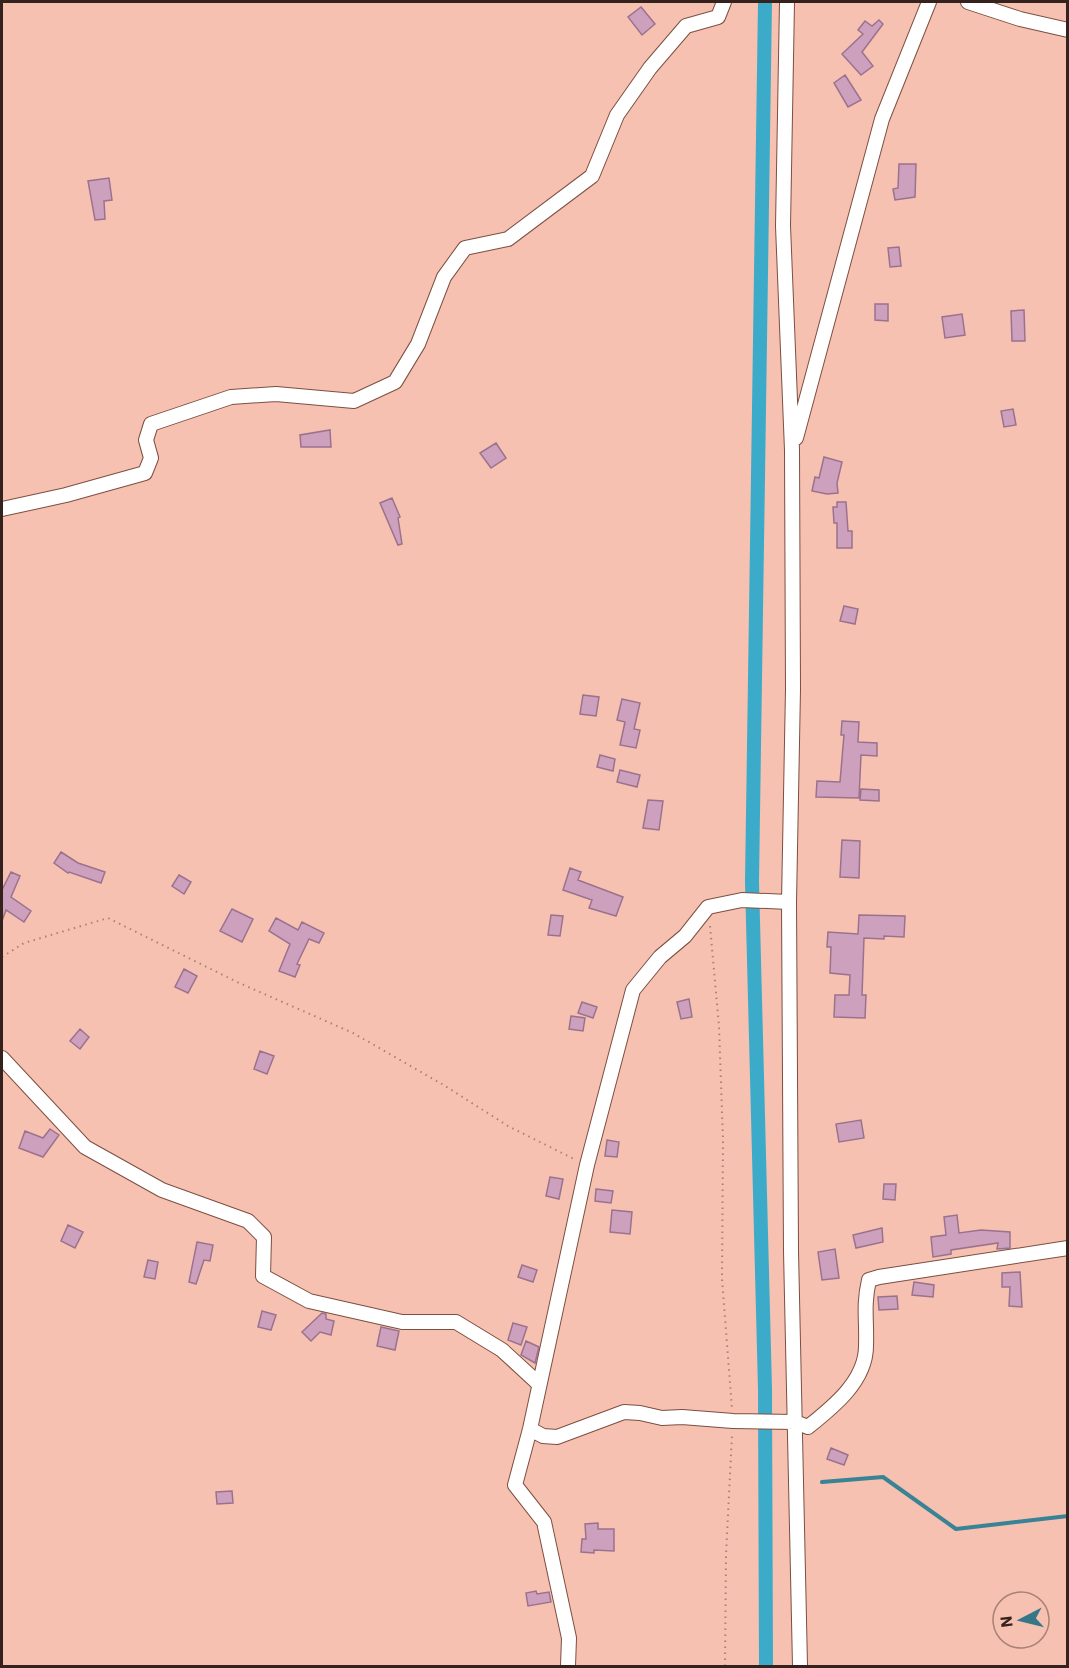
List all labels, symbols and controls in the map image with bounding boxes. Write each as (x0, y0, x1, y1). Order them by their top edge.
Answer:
north arrow (991, 1590, 1051, 1650)
text: N (995, 1615, 1017, 1629)

